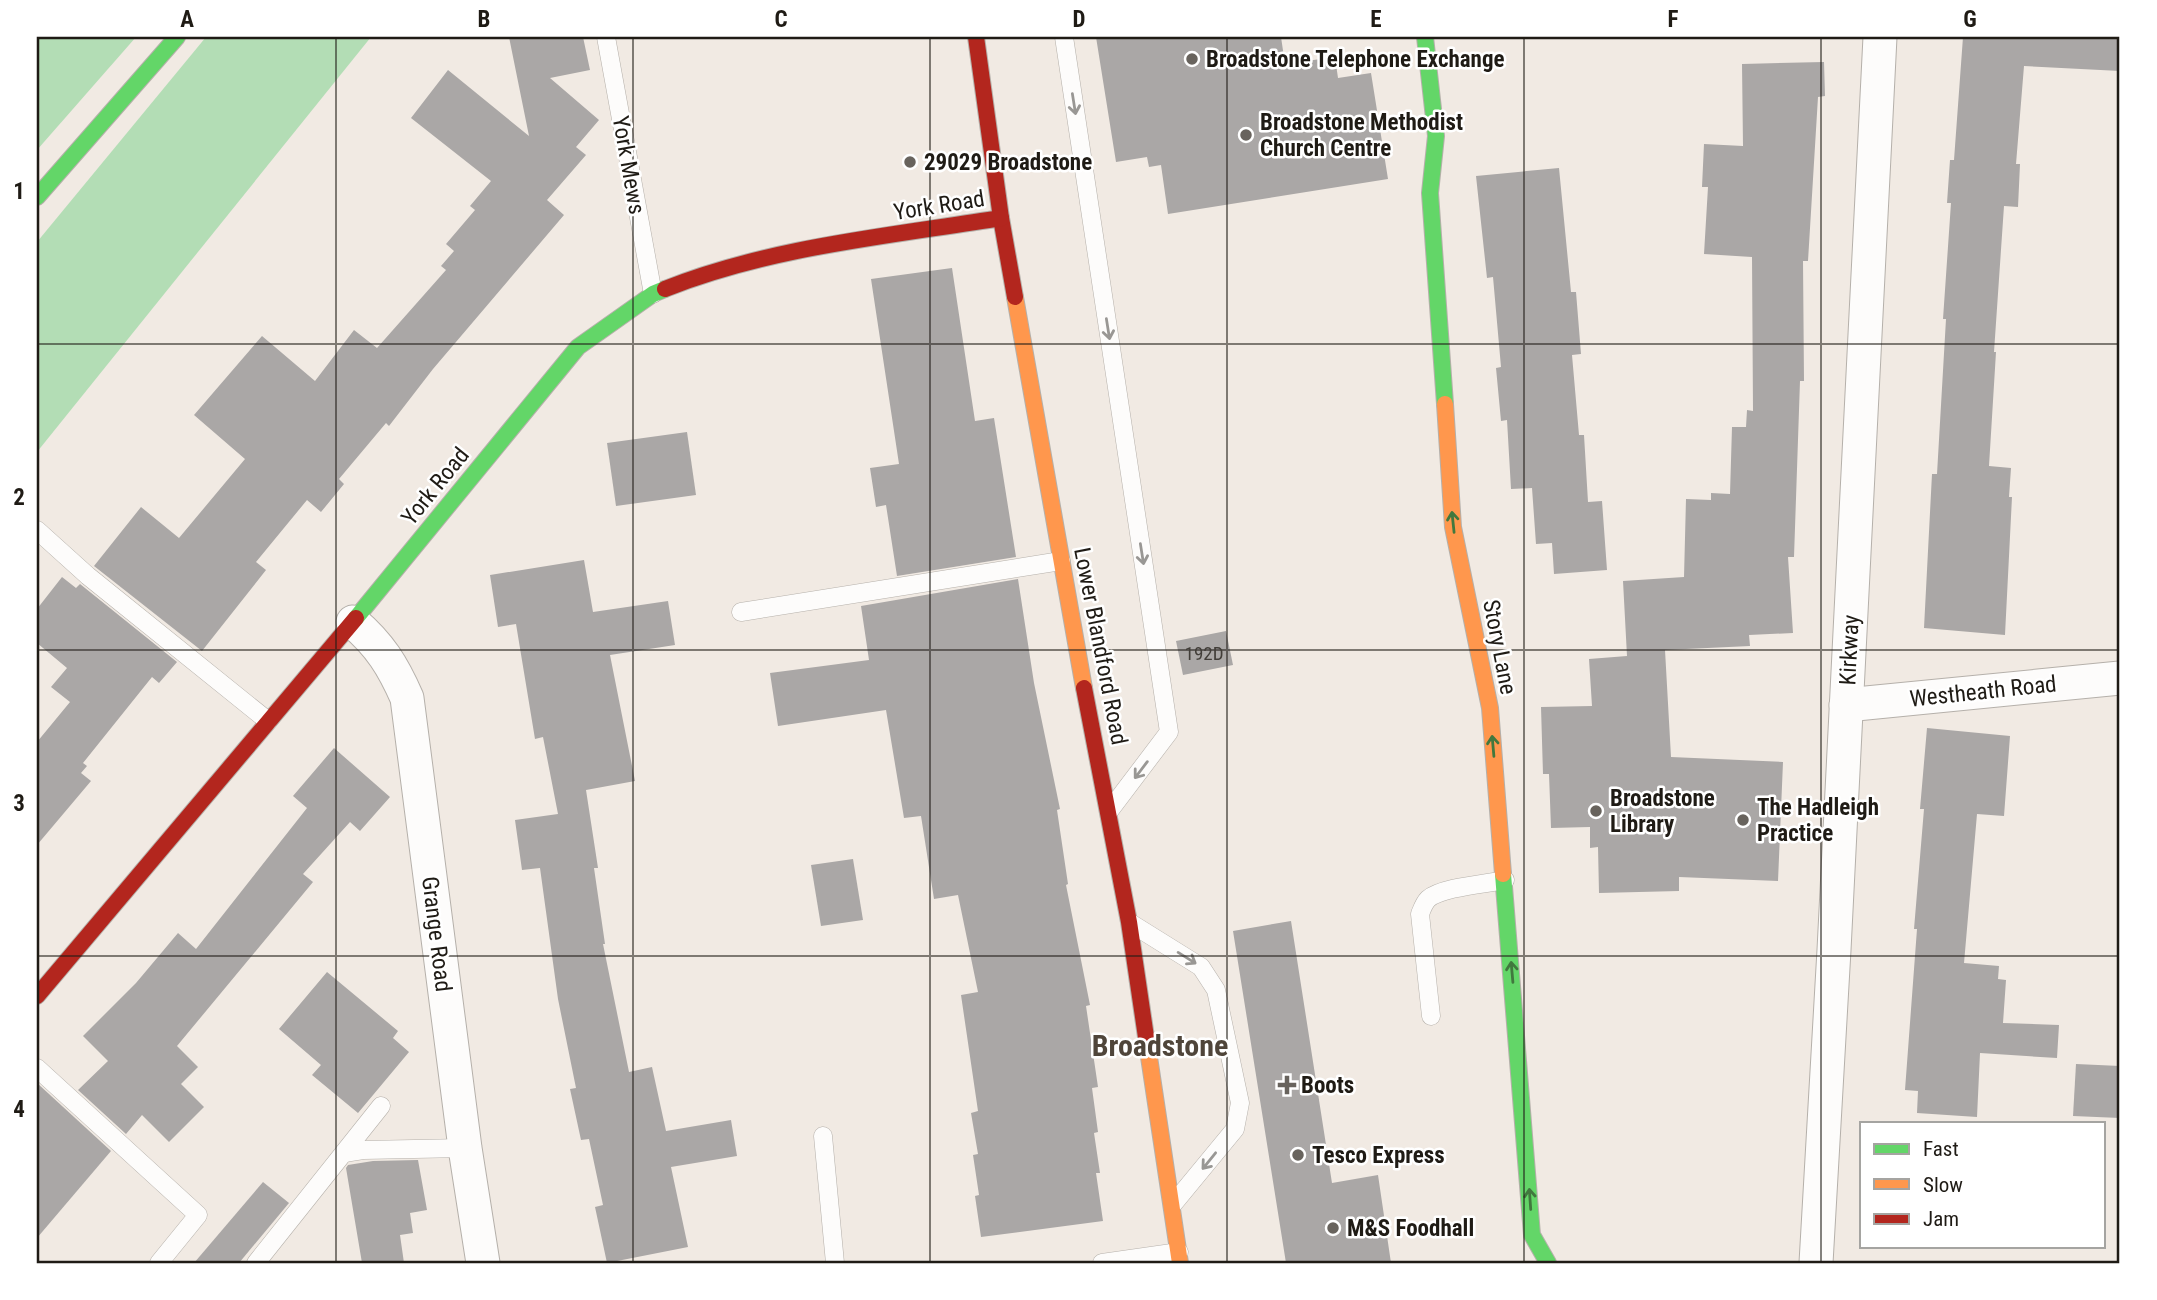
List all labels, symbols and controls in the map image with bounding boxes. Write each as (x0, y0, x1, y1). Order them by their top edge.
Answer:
text: A (180, 6, 194, 33)
text: B (478, 6, 490, 33)
text: C (774, 6, 788, 33)
text: D (1073, 6, 1086, 33)
text: E (1370, 6, 1382, 33)
text: F (1668, 6, 1679, 33)
text: G (1963, 6, 1977, 33)
place label: Broadstone Telephone Exchange (1206, 46, 1505, 73)
marker: Broadstone Telephone Exchange (1184, 51, 1200, 67)
one-way arrow (1068, 92, 1081, 115)
place label: Broadstone Methodist Church Centre (1260, 109, 1463, 162)
street label: York Mews (607, 114, 650, 216)
marker: Broadstone Methodist Church Centre (1238, 127, 1254, 143)
place label: 29029 Broadstone (924, 149, 1092, 176)
marker: 29029 Broadstone (902, 154, 918, 170)
text: 1 (13, 178, 25, 205)
street label: York Road (892, 185, 986, 226)
one-way arrow (1102, 317, 1115, 340)
street label: York Road (396, 442, 475, 530)
text: 2 (13, 484, 25, 511)
one-way arrow (1446, 511, 1459, 534)
one-way arrow (1136, 542, 1149, 565)
street label: Lower Blandford Road (1068, 545, 1133, 747)
street label: Story Lane (1477, 597, 1522, 697)
street label: Kirkway (1834, 614, 1865, 686)
house number: 192D (1185, 642, 1223, 665)
street label: Westheath Road (1908, 670, 2058, 713)
one-way arrow (1486, 735, 1499, 757)
one-way arrow (1133, 760, 1148, 779)
place label: Broadstone Library (1610, 785, 1715, 838)
text: 3 (13, 790, 25, 817)
place label: The Hadleigh Practice (1757, 794, 1879, 847)
marker: Broadstone Library (1588, 803, 1604, 819)
marker: The Hadleigh Practice (1735, 812, 1751, 828)
street label: Grange Road (416, 875, 457, 993)
one-way arrow (1177, 951, 1196, 966)
one-way arrow (1505, 961, 1518, 984)
district label: Broadstone (1092, 1028, 1228, 1063)
place label: Boots (1301, 1072, 1354, 1099)
marker: Boots (1279, 1077, 1295, 1093)
text: 4 (13, 1096, 25, 1123)
legend (1860, 1122, 2104, 1248)
text: Fast (1923, 1137, 1959, 1161)
place label: Tesco Express (1312, 1142, 1445, 1169)
marker: Tesco Express (1290, 1147, 1306, 1163)
one-way arrow (1201, 1152, 1216, 1170)
text: Slow (1923, 1173, 1963, 1197)
one-way arrow (1523, 1188, 1536, 1211)
text: Jam (1923, 1207, 1959, 1231)
place label: M&S Foodhall (1347, 1215, 1474, 1242)
marker: M&S Foodhall (1325, 1220, 1341, 1236)

